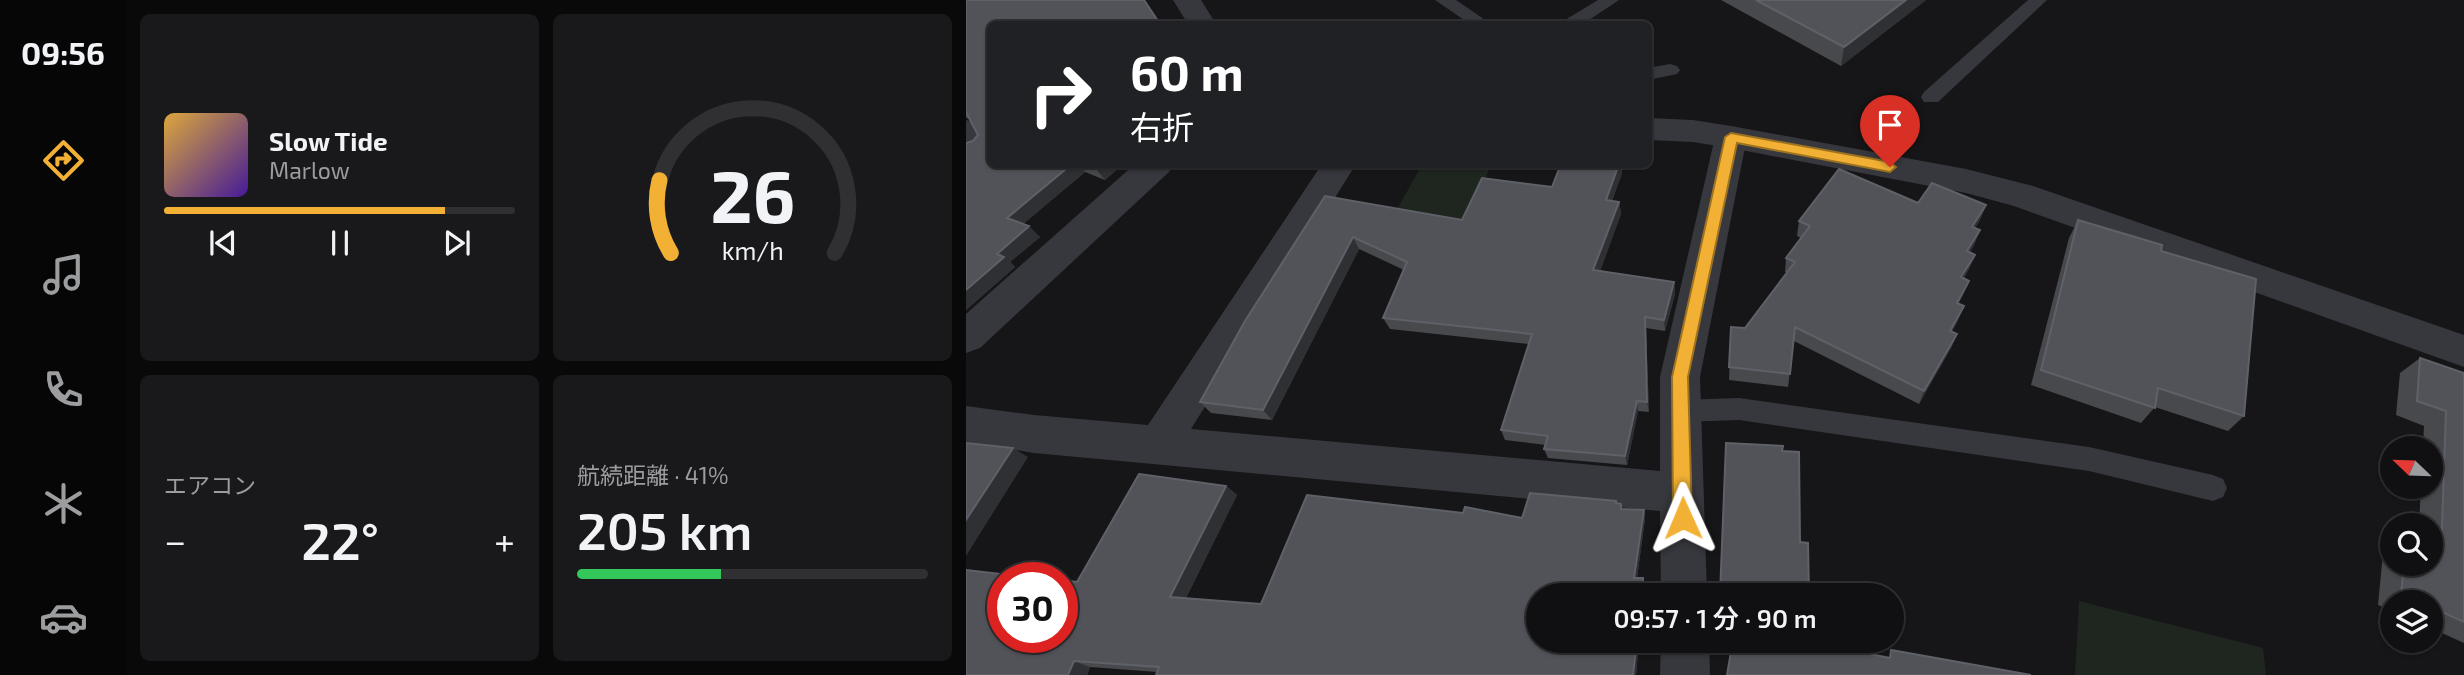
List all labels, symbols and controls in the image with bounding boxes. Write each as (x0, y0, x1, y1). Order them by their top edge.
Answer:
text: 09:56 (21, 33, 105, 71)
text: 60 m (1130, 42, 1244, 101)
icon: right (1015, 49, 1106, 140)
pin (1860, 95, 1920, 167)
icon: arrive (1871, 106, 1909, 144)
text: 右折 (1130, 107, 1194, 145)
text: Slow Tide (269, 125, 388, 156)
icon: directions (39, 136, 88, 185)
text: 26 (710, 151, 795, 239)
text: Marlow (269, 156, 350, 184)
icon: previous (204, 224, 242, 262)
icon: pause (321, 224, 359, 262)
icon: next (438, 224, 476, 262)
text: km/h (721, 235, 784, 265)
icon: music (39, 250, 88, 299)
icon: phone (39, 365, 88, 414)
north arrow (2380, 436, 2443, 499)
map controls (2380, 436, 2443, 653)
text: 航続距離 · 41% (577, 461, 729, 489)
text: エアコン (164, 471, 256, 499)
icon: climate (39, 479, 88, 528)
position arrow (1646, 481, 1720, 555)
text: 205 km (577, 498, 752, 560)
text: 22° (301, 508, 379, 570)
button: search (2380, 513, 2443, 576)
text: − (164, 517, 186, 563)
text: + (494, 517, 515, 563)
speed limit sign: 30 (987, 562, 1078, 653)
button: layers (2380, 590, 2443, 653)
icon: car (39, 593, 88, 642)
text: 09:57 · 1 分 · 90 m (1613, 602, 1817, 633)

